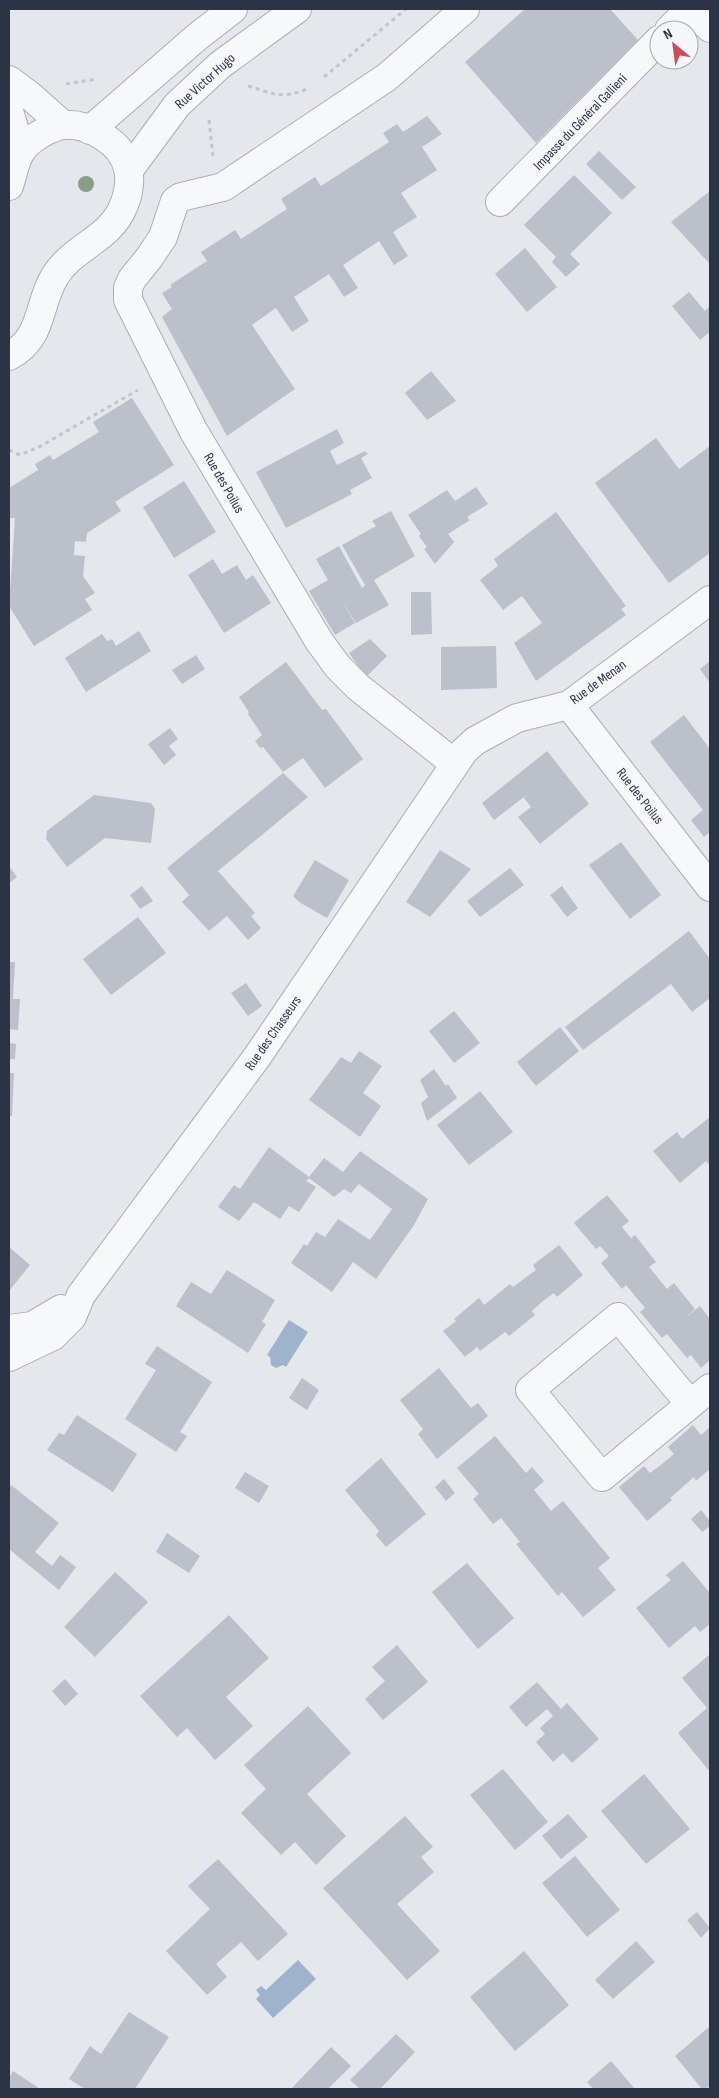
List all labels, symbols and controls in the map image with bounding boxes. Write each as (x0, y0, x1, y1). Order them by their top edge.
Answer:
north arrow (649, 20, 699, 70)
text: N (661, 25, 675, 43)
street label: Rue Victor Hugo (171, 49, 239, 112)
street label: Impasse du Général Gallieni (530, 70, 630, 174)
street label: Rue des Poilus (200, 450, 248, 516)
street label: Rue de Menan (567, 656, 629, 708)
street label: Rue des Poilus (613, 764, 667, 828)
street label: Rue des Chasseurs (241, 992, 305, 1074)

